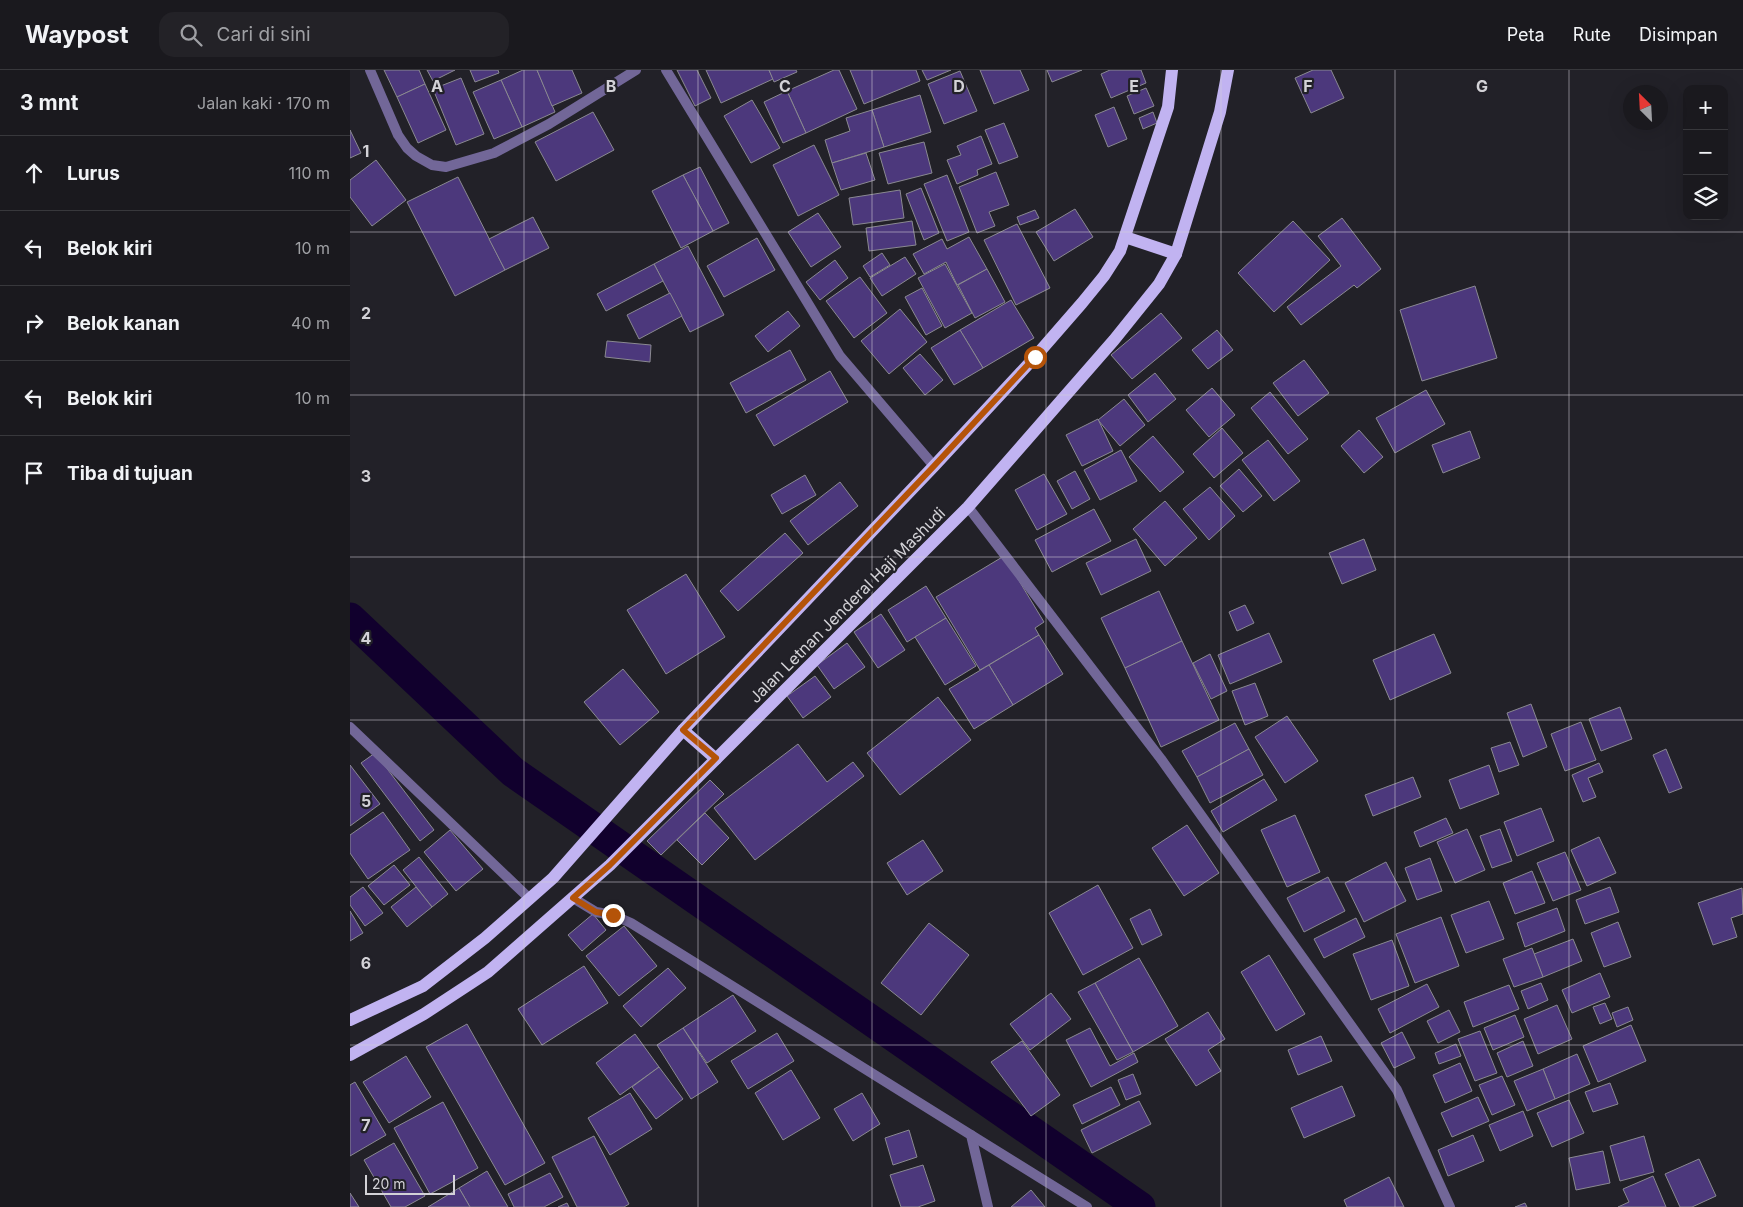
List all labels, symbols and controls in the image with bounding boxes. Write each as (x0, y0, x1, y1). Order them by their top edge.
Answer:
search box (159, 12, 509, 57)
text: Waypost (25, 20, 129, 49)
icon: search (177, 21, 205, 49)
text: Cari di sini (217, 23, 311, 46)
text: Peta (1507, 24, 1545, 45)
text: Rute (1573, 24, 1611, 45)
text: Disimpan (1639, 24, 1718, 45)
text: A (431, 76, 443, 96)
text: B (606, 76, 616, 96)
text: C (779, 76, 791, 96)
text: D (953, 76, 965, 96)
text: E (1129, 76, 1139, 96)
text: F (1303, 76, 1313, 96)
text: G (1476, 76, 1488, 96)
north arrow (1623, 85, 1668, 130)
map controls (1683, 85, 1728, 220)
button: + (1683, 85, 1728, 130)
text: 3 mnt (20, 90, 78, 115)
text: Jalan kaki · 170 m (197, 93, 330, 113)
button: − (1683, 130, 1728, 175)
text: 1 (363, 141, 369, 161)
icon: ahead (20, 159, 48, 187)
text: Lurus (67, 162, 120, 185)
text: 110 m (288, 163, 330, 183)
button: layers (1683, 175, 1728, 220)
icon: left (20, 234, 48, 262)
text: Belok kiri (67, 237, 152, 260)
text: 10 m (295, 238, 330, 258)
text: 2 (361, 303, 371, 323)
icon: right (20, 309, 48, 337)
text: Belok kanan (67, 312, 180, 335)
text: 40 m (291, 313, 330, 333)
route start (1024, 346, 1047, 369)
icon: left (20, 384, 48, 412)
text: Belok kiri (67, 387, 152, 410)
text: 10 m (295, 388, 330, 408)
icon: arrive (20, 459, 48, 487)
text: Tiba di tujuan (67, 462, 193, 485)
text: 3 (361, 466, 371, 486)
street label: Jalan Letnan Jenderal Haji Mashudi (745, 503, 949, 707)
text: 4 (361, 628, 372, 648)
text: 5 (361, 791, 371, 811)
route end (602, 904, 625, 927)
text: 6 (361, 953, 371, 973)
text: 7 (361, 1115, 371, 1135)
scale bar (365, 1172, 455, 1195)
text: 20 m (372, 1175, 406, 1192)

